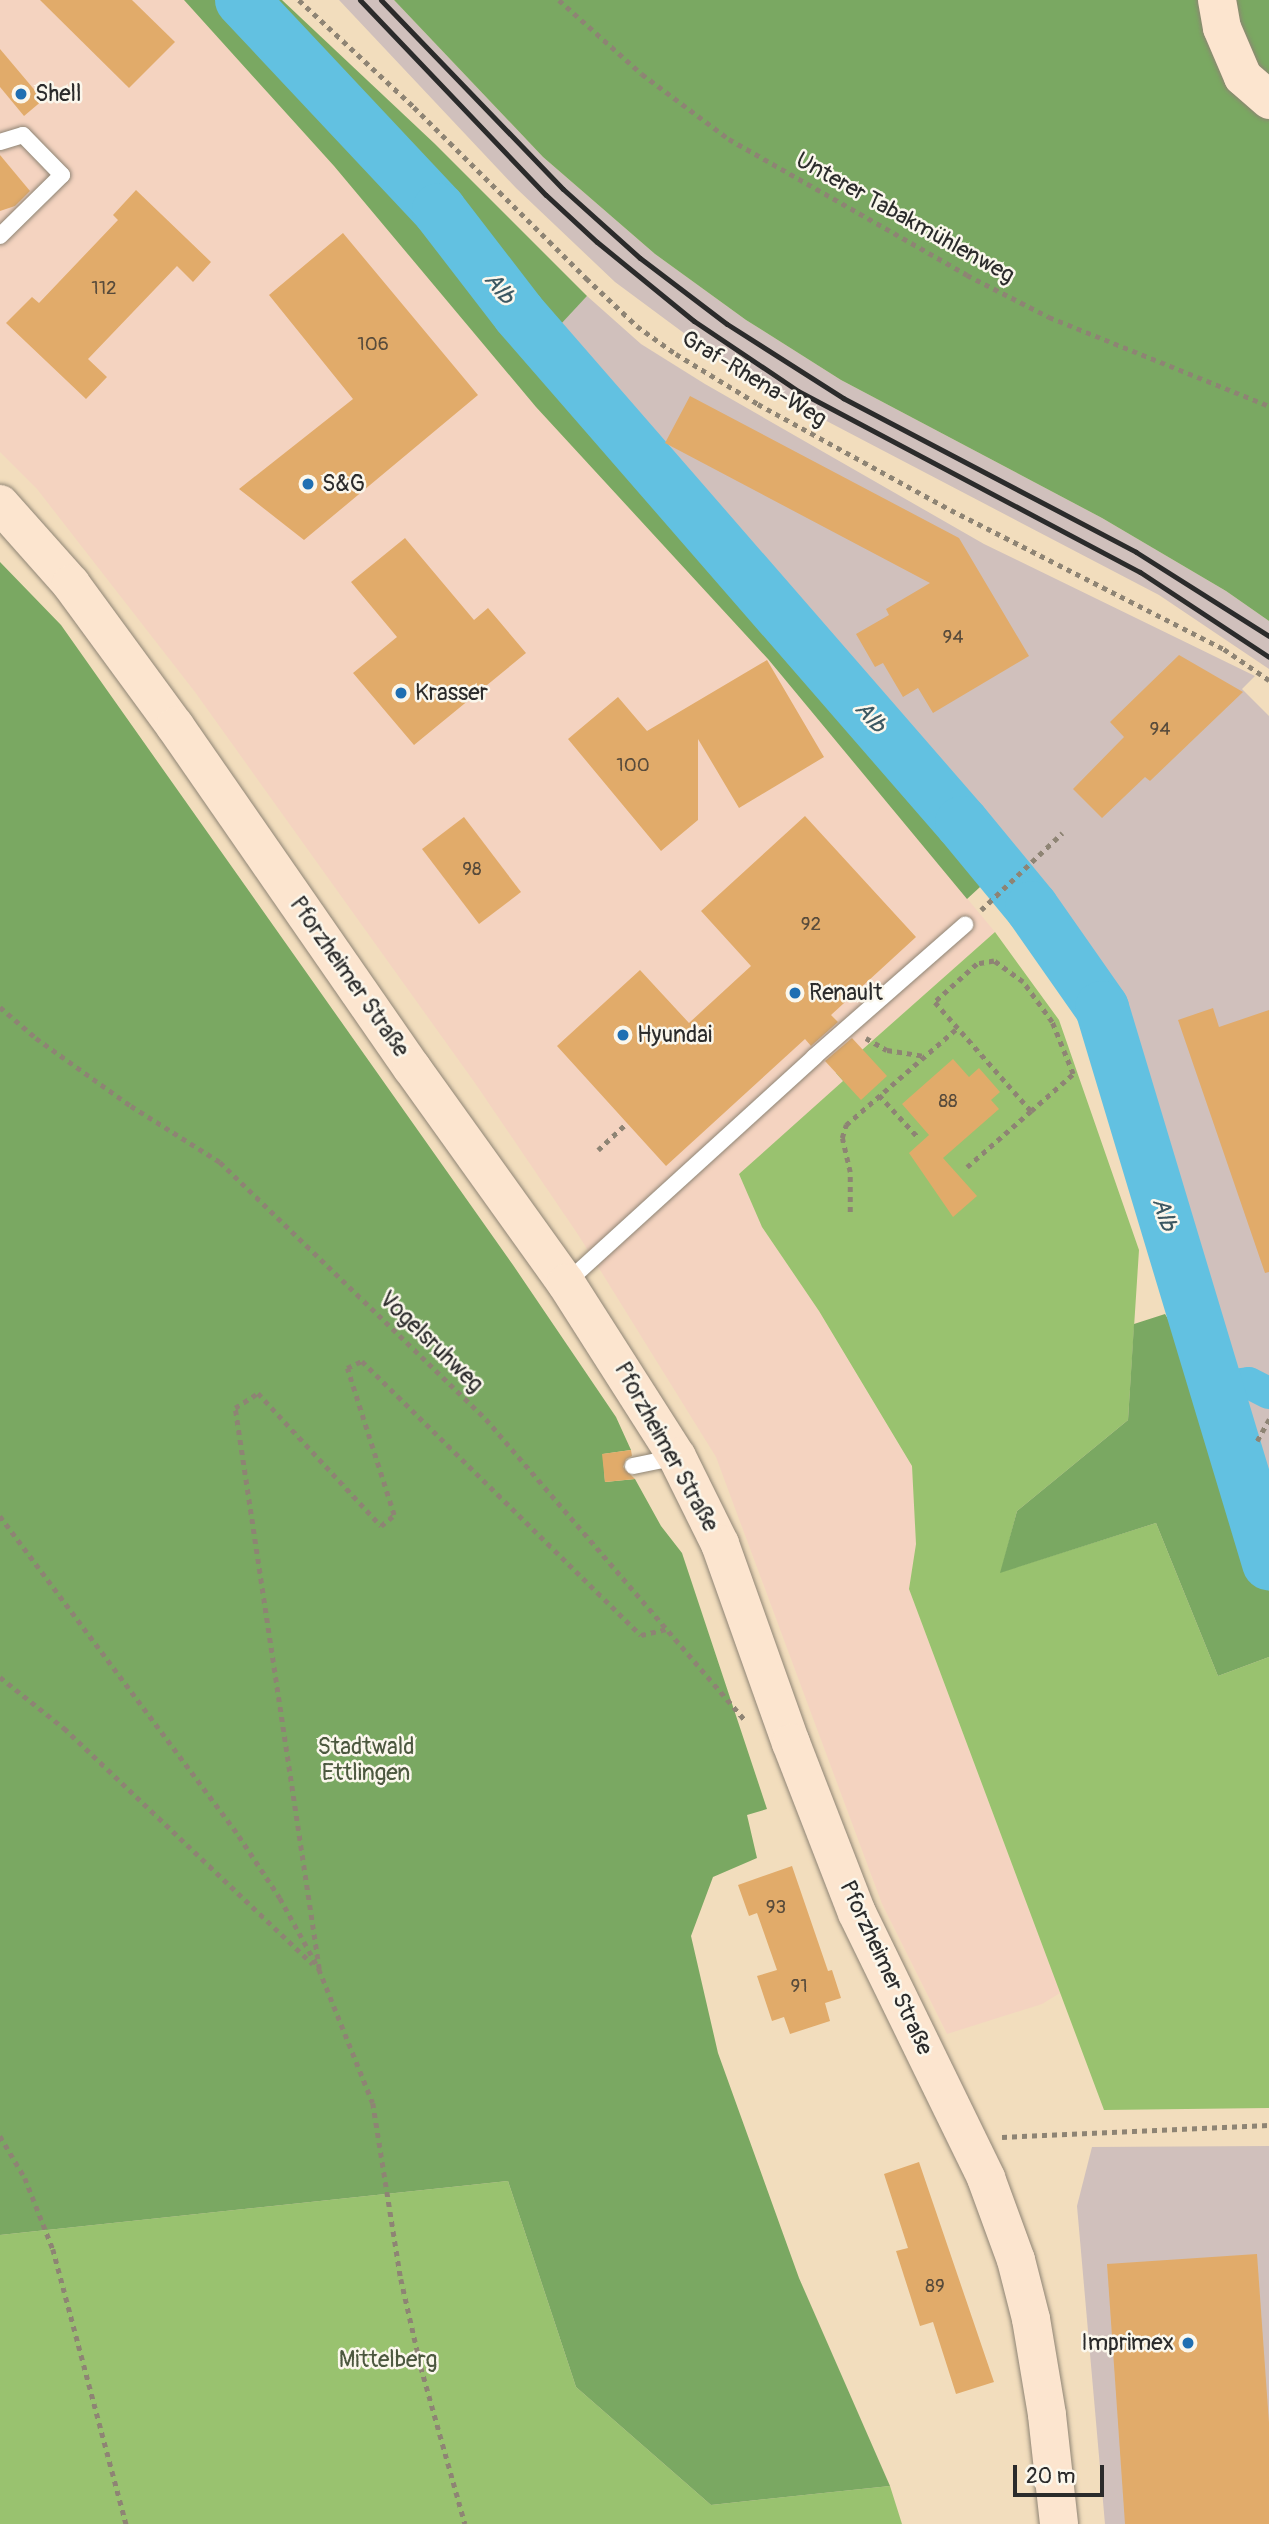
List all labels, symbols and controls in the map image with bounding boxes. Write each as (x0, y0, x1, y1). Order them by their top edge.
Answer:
place label: Shell (35, 80, 81, 108)
marker: Shell (13, 86, 29, 102)
street label: Unterer Tabakmühlenweg (791, 146, 1019, 290)
water label: Alb (477, 266, 521, 310)
house number: 112 (91, 278, 117, 300)
street label: Graf-Rhena-Weg (676, 325, 832, 433)
house number: 106 (357, 334, 389, 356)
place label: S&G (322, 470, 365, 498)
marker: S&G (300, 476, 316, 492)
house number: 94 (943, 627, 963, 649)
place label: Krasser (415, 679, 488, 707)
marker: Krasser (393, 685, 409, 701)
water label: Alb (848, 695, 892, 739)
house number: 94 (1150, 719, 1170, 741)
house number: 100 (616, 755, 650, 777)
house number: 98 (462, 859, 482, 881)
street label: Pforzheimer Straße (283, 892, 415, 1062)
house number: 92 (801, 914, 821, 936)
place label: Renault (809, 979, 883, 1007)
marker: Renault (787, 985, 803, 1001)
place label: Hyundai (637, 1021, 712, 1049)
marker: Hyundai (615, 1027, 631, 1043)
house number: 88 (938, 1091, 958, 1113)
water label: Alb (1145, 1194, 1183, 1234)
street label: Vogelsruhweg (373, 1286, 489, 1398)
street label: Pforzheimer Straße (608, 1358, 724, 1536)
park label: Stadtwald Ettlingen (318, 1733, 414, 1787)
street label: Pforzheimer Straße (833, 1876, 939, 2060)
house number: 93 (766, 1897, 786, 1919)
house number: 91 (790, 1976, 808, 1998)
house number: 89 (925, 2276, 945, 2298)
place label: Imprimex (1081, 2329, 1174, 2357)
marker: Imprimex (1180, 2335, 1196, 2351)
park label: Mittelberg (339, 2346, 437, 2374)
scale bar (1017, 2450, 1108, 2494)
text: 20 m (1026, 2463, 1075, 2490)

